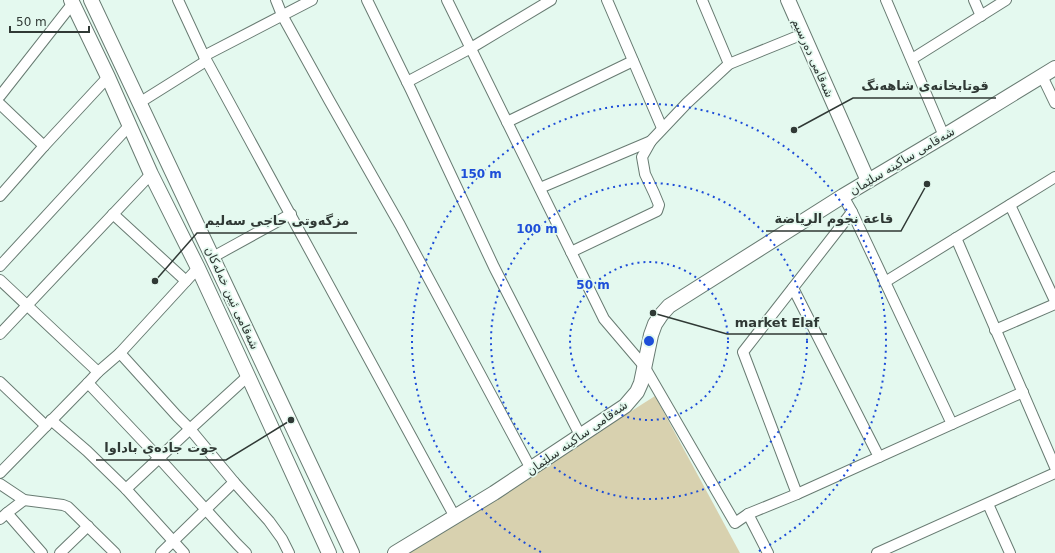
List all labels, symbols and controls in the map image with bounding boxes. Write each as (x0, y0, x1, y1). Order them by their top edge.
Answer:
scale bar (10, 8, 89, 34)
text: 50 m (16, 15, 47, 29)
street label: شەقامی دەرسیم (788, 16, 837, 100)
callout: قوتابخانەى شاهەنگ (853, 73, 996, 98)
text: قوتابخانەى شاهەنگ (861, 78, 989, 93)
street label: شەقامی ساکینە سلێمان (847, 124, 957, 198)
text: 150 m (460, 167, 502, 181)
callout: قاعة نجوم الرياضة (766, 206, 901, 231)
callout: مزگەوتی حاجی سەلیم (197, 208, 357, 233)
text: قاعة نجوم الرياضة (775, 211, 893, 227)
text: مزگەوتی حاجی سەلیم (205, 213, 349, 228)
text: 100 m (516, 222, 558, 236)
street label: شەقامی ئیبن خەلەکان (201, 244, 262, 352)
text: 50 m (576, 278, 610, 292)
callout: market Elaf (727, 309, 827, 334)
text: market Elaf (735, 315, 820, 330)
centre of rings (642, 334, 656, 348)
street label: شەقامی ساکینە سلێمان (524, 398, 630, 478)
callout: جوت جادەی باداوا (96, 435, 226, 460)
text: جوت جادەی باداوا (104, 440, 218, 455)

